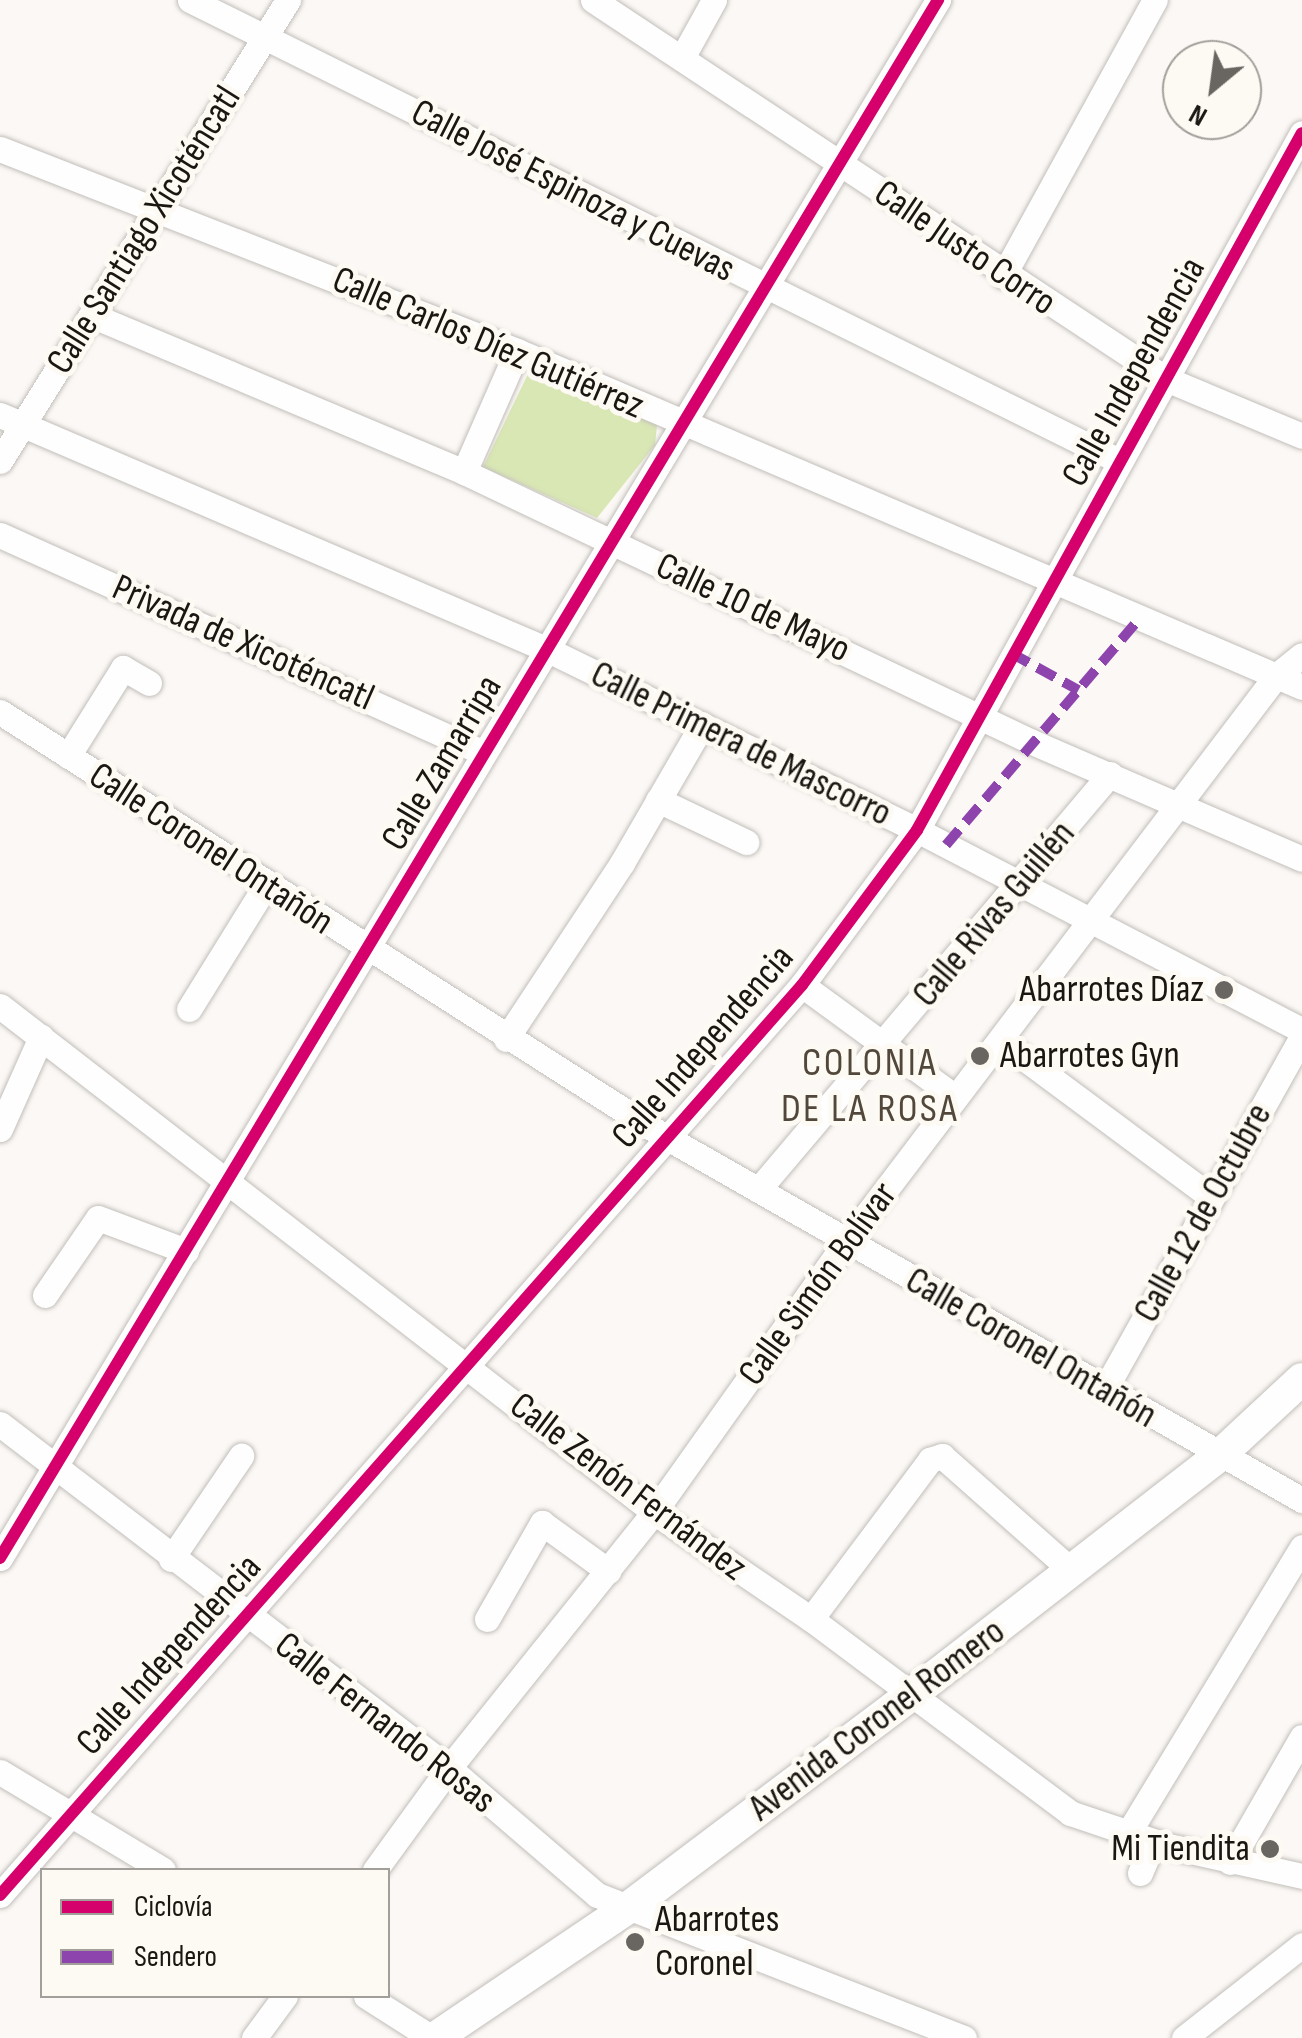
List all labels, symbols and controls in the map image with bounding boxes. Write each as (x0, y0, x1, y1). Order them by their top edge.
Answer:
north arrow (1162, 40, 1262, 140)
street label: Calle Santiago Xicoténcatl (37, 78, 251, 382)
street label: Calle José Espinoza y Cuevas (404, 90, 742, 292)
text: N (1184, 97, 1213, 133)
street label: Calle Justo Corro (866, 171, 1064, 325)
street label: Calle Independencia (1052, 250, 1216, 494)
street label: Calle Carlos Díez Gutiérrez (326, 257, 650, 429)
street label: Calle 10 de Mayo (649, 543, 857, 673)
street label: Privada de Xicoténcatl (105, 565, 381, 721)
street label: Calle Primera de Mascorro (583, 652, 899, 836)
street label: Calle Zamarripa (372, 667, 512, 859)
street label: Calle Coronel Ontañón (80, 753, 342, 945)
street label: Calle Rivas Guillén (903, 812, 1085, 1016)
street label: Calle Independencia (602, 936, 804, 1158)
place label: Abarrotes Díaz (1020, 967, 1204, 1013)
marker: Abarrotes Díaz (1213, 979, 1235, 1001)
place label: Abarrotes Gyn (1000, 1033, 1180, 1079)
district label: COLONIA DE LA ROSA (781, 1039, 959, 1133)
marker: Abarrotes Gyn (969, 1045, 991, 1067)
street label: Calle 12 de Octubre (1124, 1096, 1282, 1330)
street label: Calle Simón Bolívar (729, 1173, 907, 1395)
street label: Calle Coronel Ontañón (897, 1258, 1165, 1438)
street label: Calle Zenón Fernández (501, 1383, 755, 1591)
street label: Calle Independencia (67, 1545, 271, 1765)
street label: Avenida Coronel Romero (740, 1609, 1014, 1831)
street label: Calle Fernando Rosas (266, 1623, 504, 1823)
place label: Mi Tiendita (1111, 1826, 1250, 1872)
marker: Mi Tiendita (1259, 1838, 1281, 1860)
legend (40, 1868, 390, 1998)
text: Ciclovía (134, 1889, 213, 1925)
place label: Abarrotes Coronel (655, 1897, 779, 1986)
marker: Abarrotes Coronel (624, 1931, 646, 1953)
text: Sendero (134, 1939, 217, 1975)

